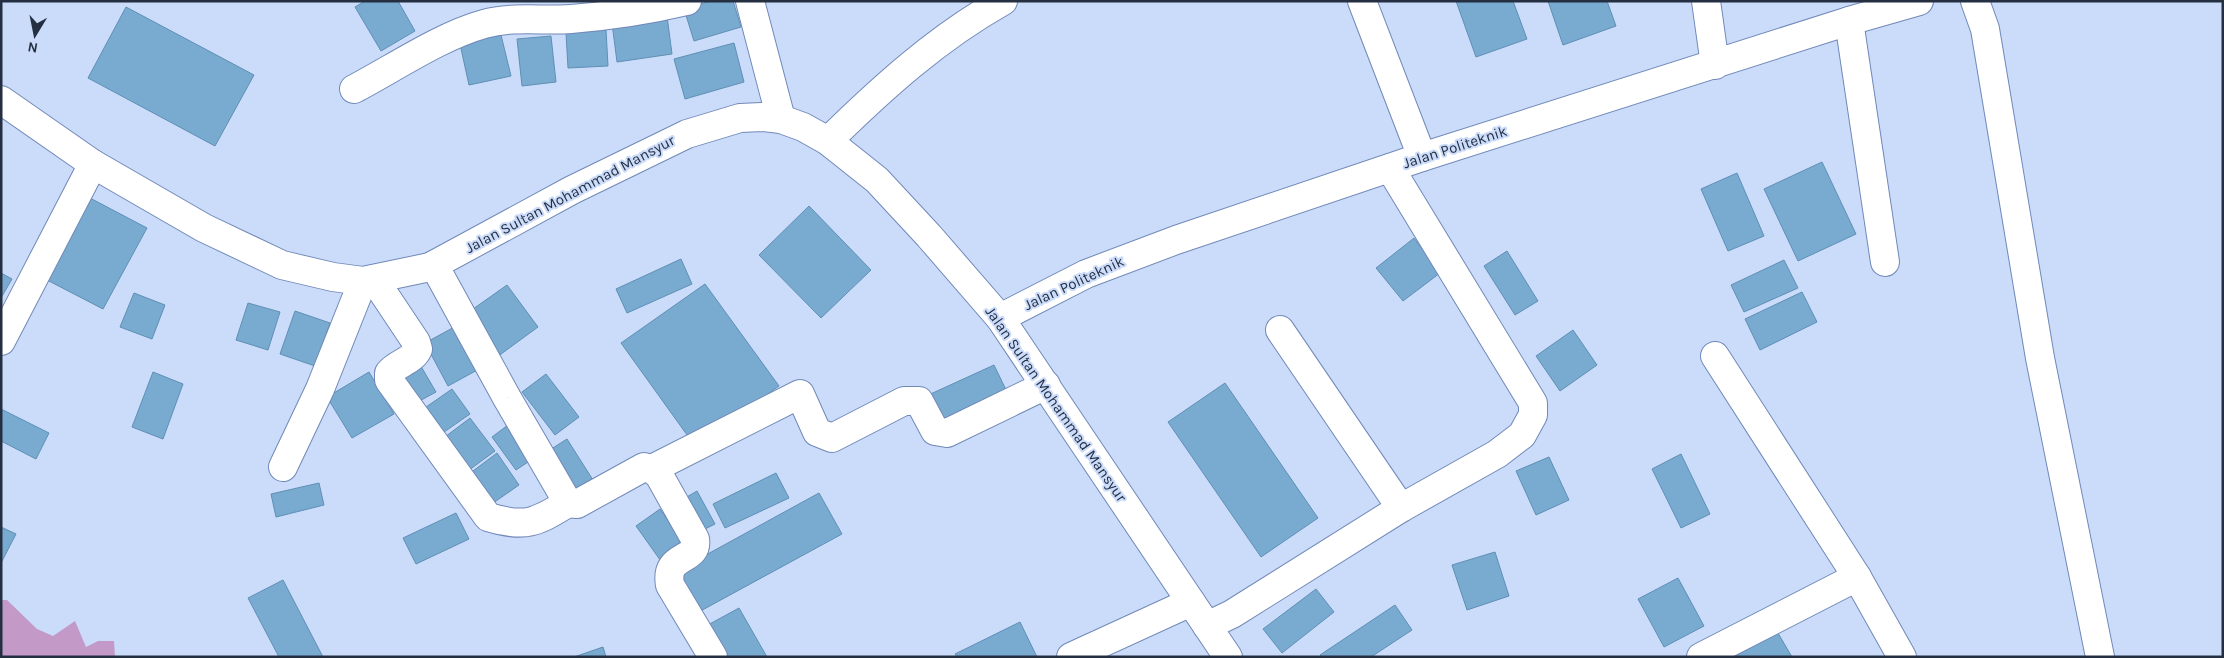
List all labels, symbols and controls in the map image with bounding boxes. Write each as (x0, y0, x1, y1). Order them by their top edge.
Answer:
north arrow (10, 10, 60, 60)
text: N (26, 38, 39, 57)
street label: Jalan Politeknik (1401, 122, 1509, 172)
street label: Jalan Sultan Mohammad Mansyur (462, 131, 678, 257)
street label: Jalan Politeknik (1021, 252, 1127, 314)
street label: Jalan Sultan Mohammad Mansyur (981, 303, 1131, 506)

